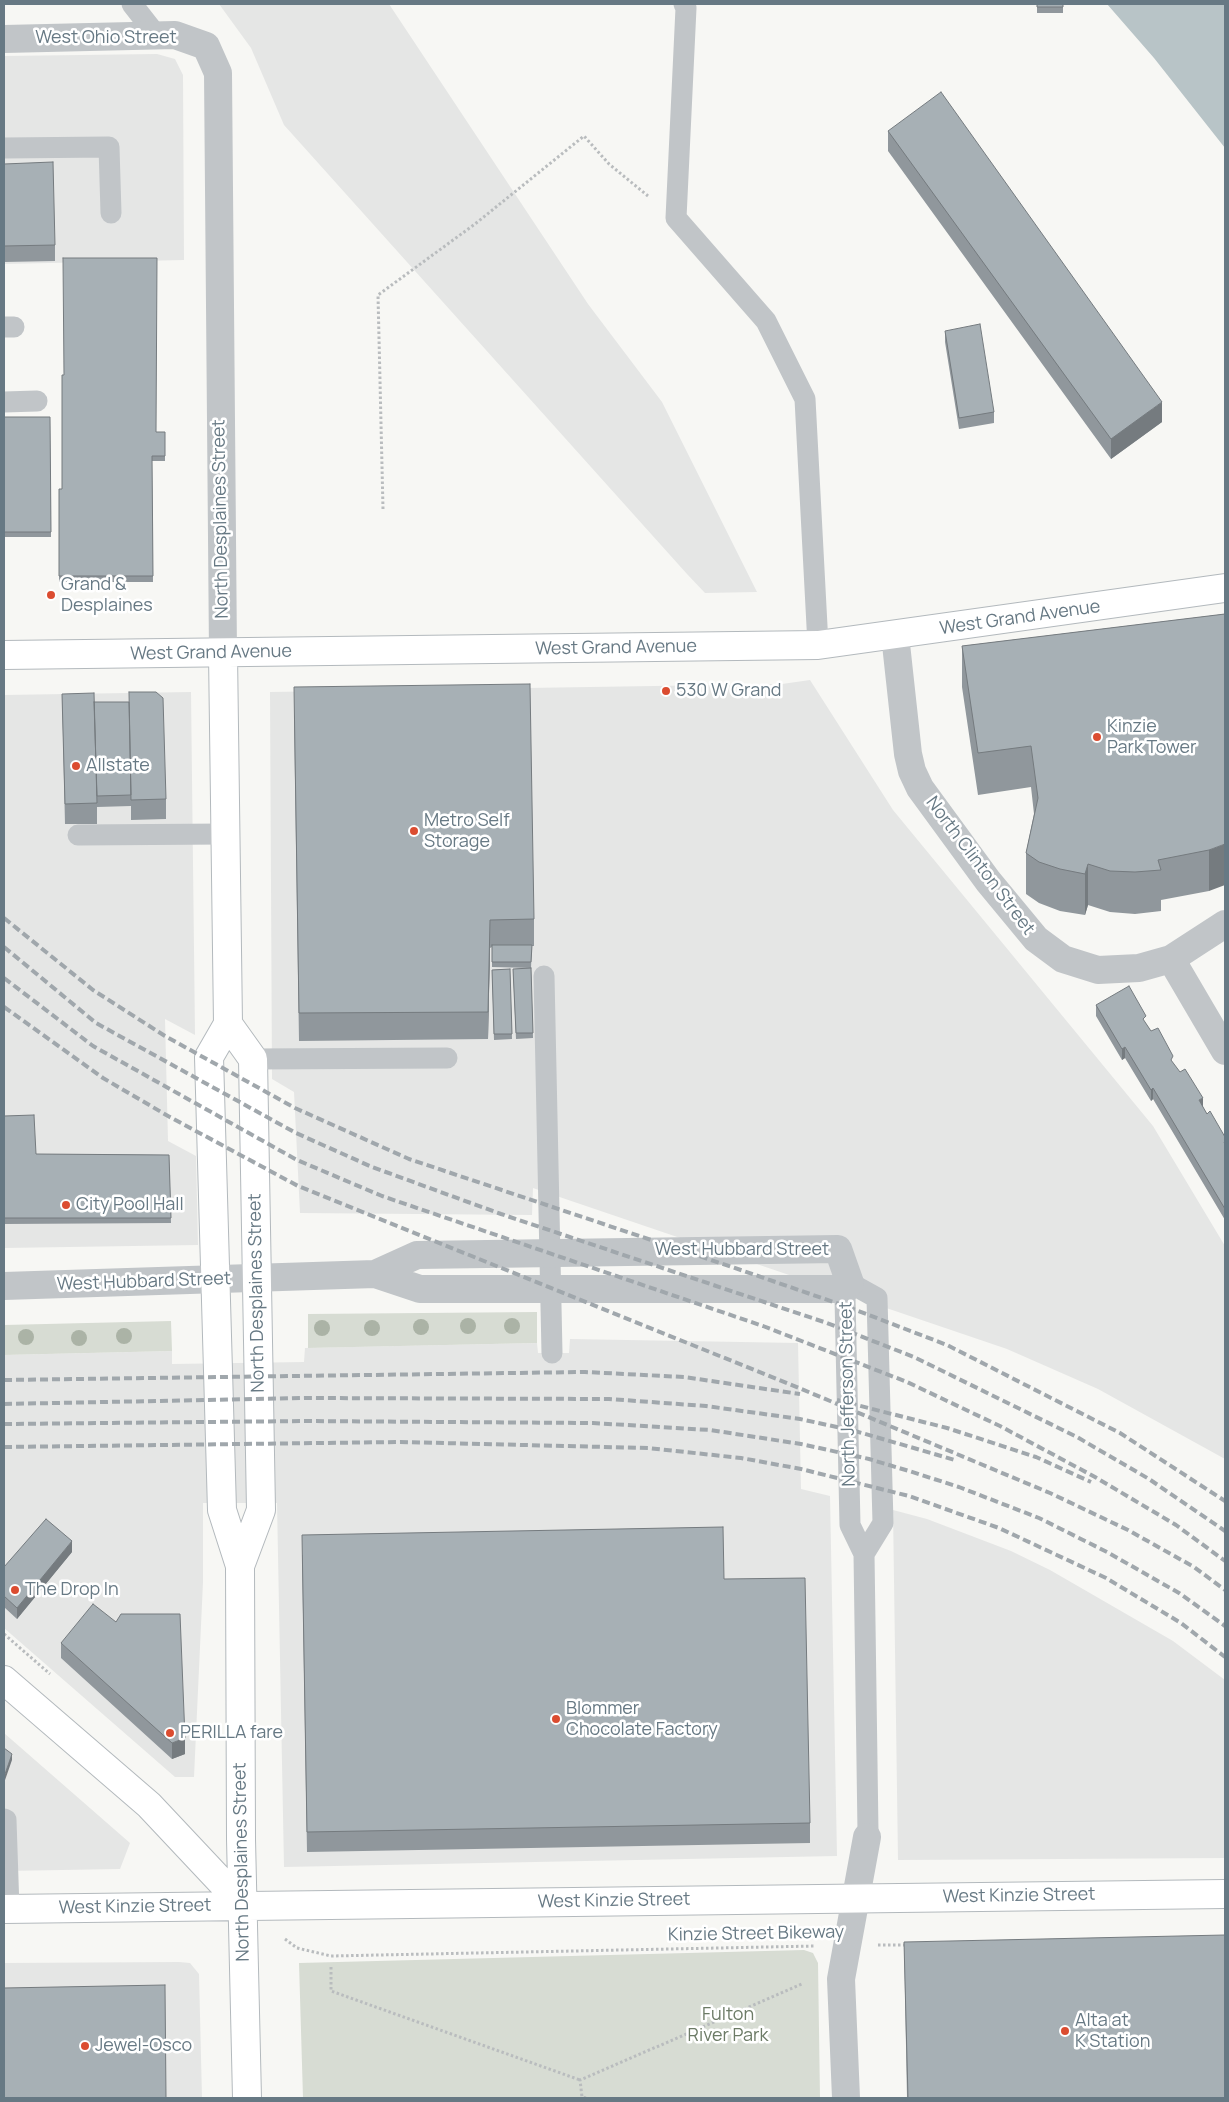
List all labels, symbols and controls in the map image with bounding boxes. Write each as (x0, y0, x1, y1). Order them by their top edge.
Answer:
street label: West Ohio Street (35, 27, 177, 49)
street label: North Desplaines Street (208, 419, 234, 619)
place label: Grand & Desplaines (61, 574, 153, 616)
marker: Grand & Desplaines (45, 589, 57, 601)
street label: West Grand Avenue (938, 596, 1102, 640)
street label: West Grand Avenue (535, 636, 697, 660)
street label: West Grand Avenue (130, 641, 292, 665)
place label: 530 W Grand (676, 680, 781, 702)
marker: 530 W Grand (660, 685, 672, 697)
place label: Kinzie Park Tower (1107, 716, 1197, 759)
marker: Kinzie Park Tower (1091, 731, 1103, 743)
place label: Allstate (86, 755, 150, 777)
marker: Allstate (70, 760, 82, 772)
street label: North Clinton Street (921, 793, 1039, 939)
place label: Metro Self Storage (424, 810, 510, 852)
marker: Metro Self Storage (408, 825, 420, 837)
street label: North Desplaines Street (244, 1193, 270, 1393)
place label: City Pool Hall (76, 1194, 184, 1216)
marker: City Pool Hall (60, 1199, 72, 1211)
street label: West Hubbard Street (655, 1239, 829, 1261)
street label: West Hubbard Street (57, 1268, 231, 1296)
street label: North Jefferson Street (836, 1301, 860, 1487)
place label: The Drop In (25, 1579, 119, 1601)
marker: The Drop In (9, 1584, 21, 1596)
place label: Blommer Chocolate Factory (566, 1698, 718, 1740)
marker: Blommer Chocolate Factory (550, 1713, 562, 1725)
place label: PERILLA fare (180, 1722, 283, 1744)
marker: PERILLA fare (164, 1727, 176, 1739)
street label: North Desplaines Street (229, 1762, 255, 1962)
street label: West Kinzie Street (942, 1884, 1096, 1908)
street label: West Kinzie Street (537, 1889, 691, 1913)
street label: West Kinzie Street (58, 1895, 212, 1919)
street label: Kinzie Street Bikeway (668, 1922, 844, 1946)
park label: Fulton River Park (688, 2004, 768, 2046)
place label: Alta at K Station (1075, 2010, 1150, 2052)
marker: Alta at K Station (1059, 2025, 1071, 2037)
place label: Jewel-Osco (95, 2035, 192, 2057)
marker: Jewel-Osco (79, 2040, 91, 2052)

